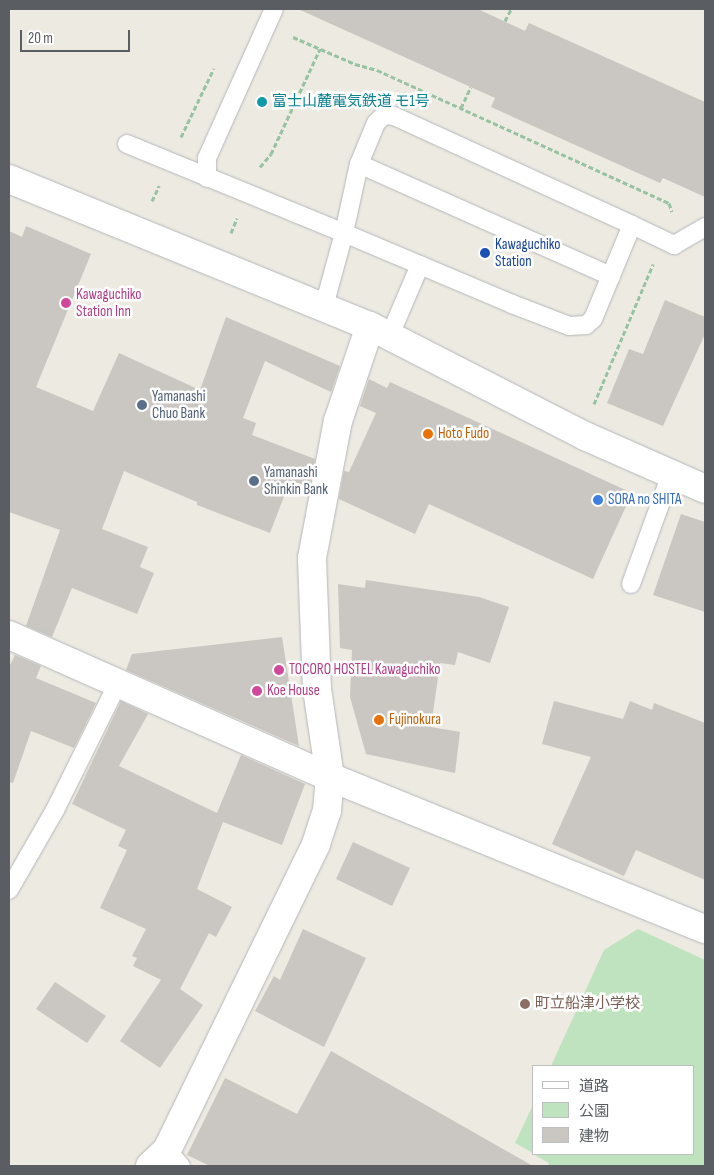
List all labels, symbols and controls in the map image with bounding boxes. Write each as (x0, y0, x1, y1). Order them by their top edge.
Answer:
scale bar (22, 20, 132, 52)
text: 20 m (28, 29, 53, 48)
place label: 富士山麓電気鉄道 モ1号 (272, 93, 430, 111)
marker: 富士山麓電気鉄道 モ1号 (256, 96, 268, 108)
place label: Kawaguchiko Station (495, 235, 561, 270)
marker: Kawaguchiko Station (479, 247, 491, 259)
place label: Kawaguchiko Station Inn (76, 285, 142, 320)
marker: Kawaguchiko Station Inn (60, 297, 72, 309)
place label: Yamanashi Chuo Bank (152, 387, 206, 422)
marker: Yamanashi Chuo Bank (136, 399, 148, 411)
place label: Hoto Fudo (438, 425, 489, 443)
marker: Hoto Fudo (422, 428, 434, 440)
place label: Yamanashi Shinkin Bank (264, 463, 328, 498)
marker: Yamanashi Shinkin Bank (248, 475, 260, 487)
place label: SORA no SHITA (608, 491, 681, 509)
marker: SORA no SHITA (592, 494, 604, 506)
place label: TOCORO HOSTEL Kawaguchiko (289, 661, 440, 679)
marker: TOCORO HOSTEL Kawaguchiko (273, 664, 285, 676)
place label: Koe House (267, 682, 320, 700)
marker: Koe House (251, 685, 263, 697)
place label: Fujinokura (389, 711, 441, 729)
marker: Fujinokura (373, 714, 385, 726)
place label: 町立船津小学校 (535, 995, 640, 1013)
marker: 町立船津小学校 (519, 998, 531, 1010)
legend (532, 1065, 694, 1155)
text: 道路 (579, 1077, 609, 1096)
text: 公園 (579, 1102, 609, 1121)
text: 建物 (579, 1127, 609, 1146)

